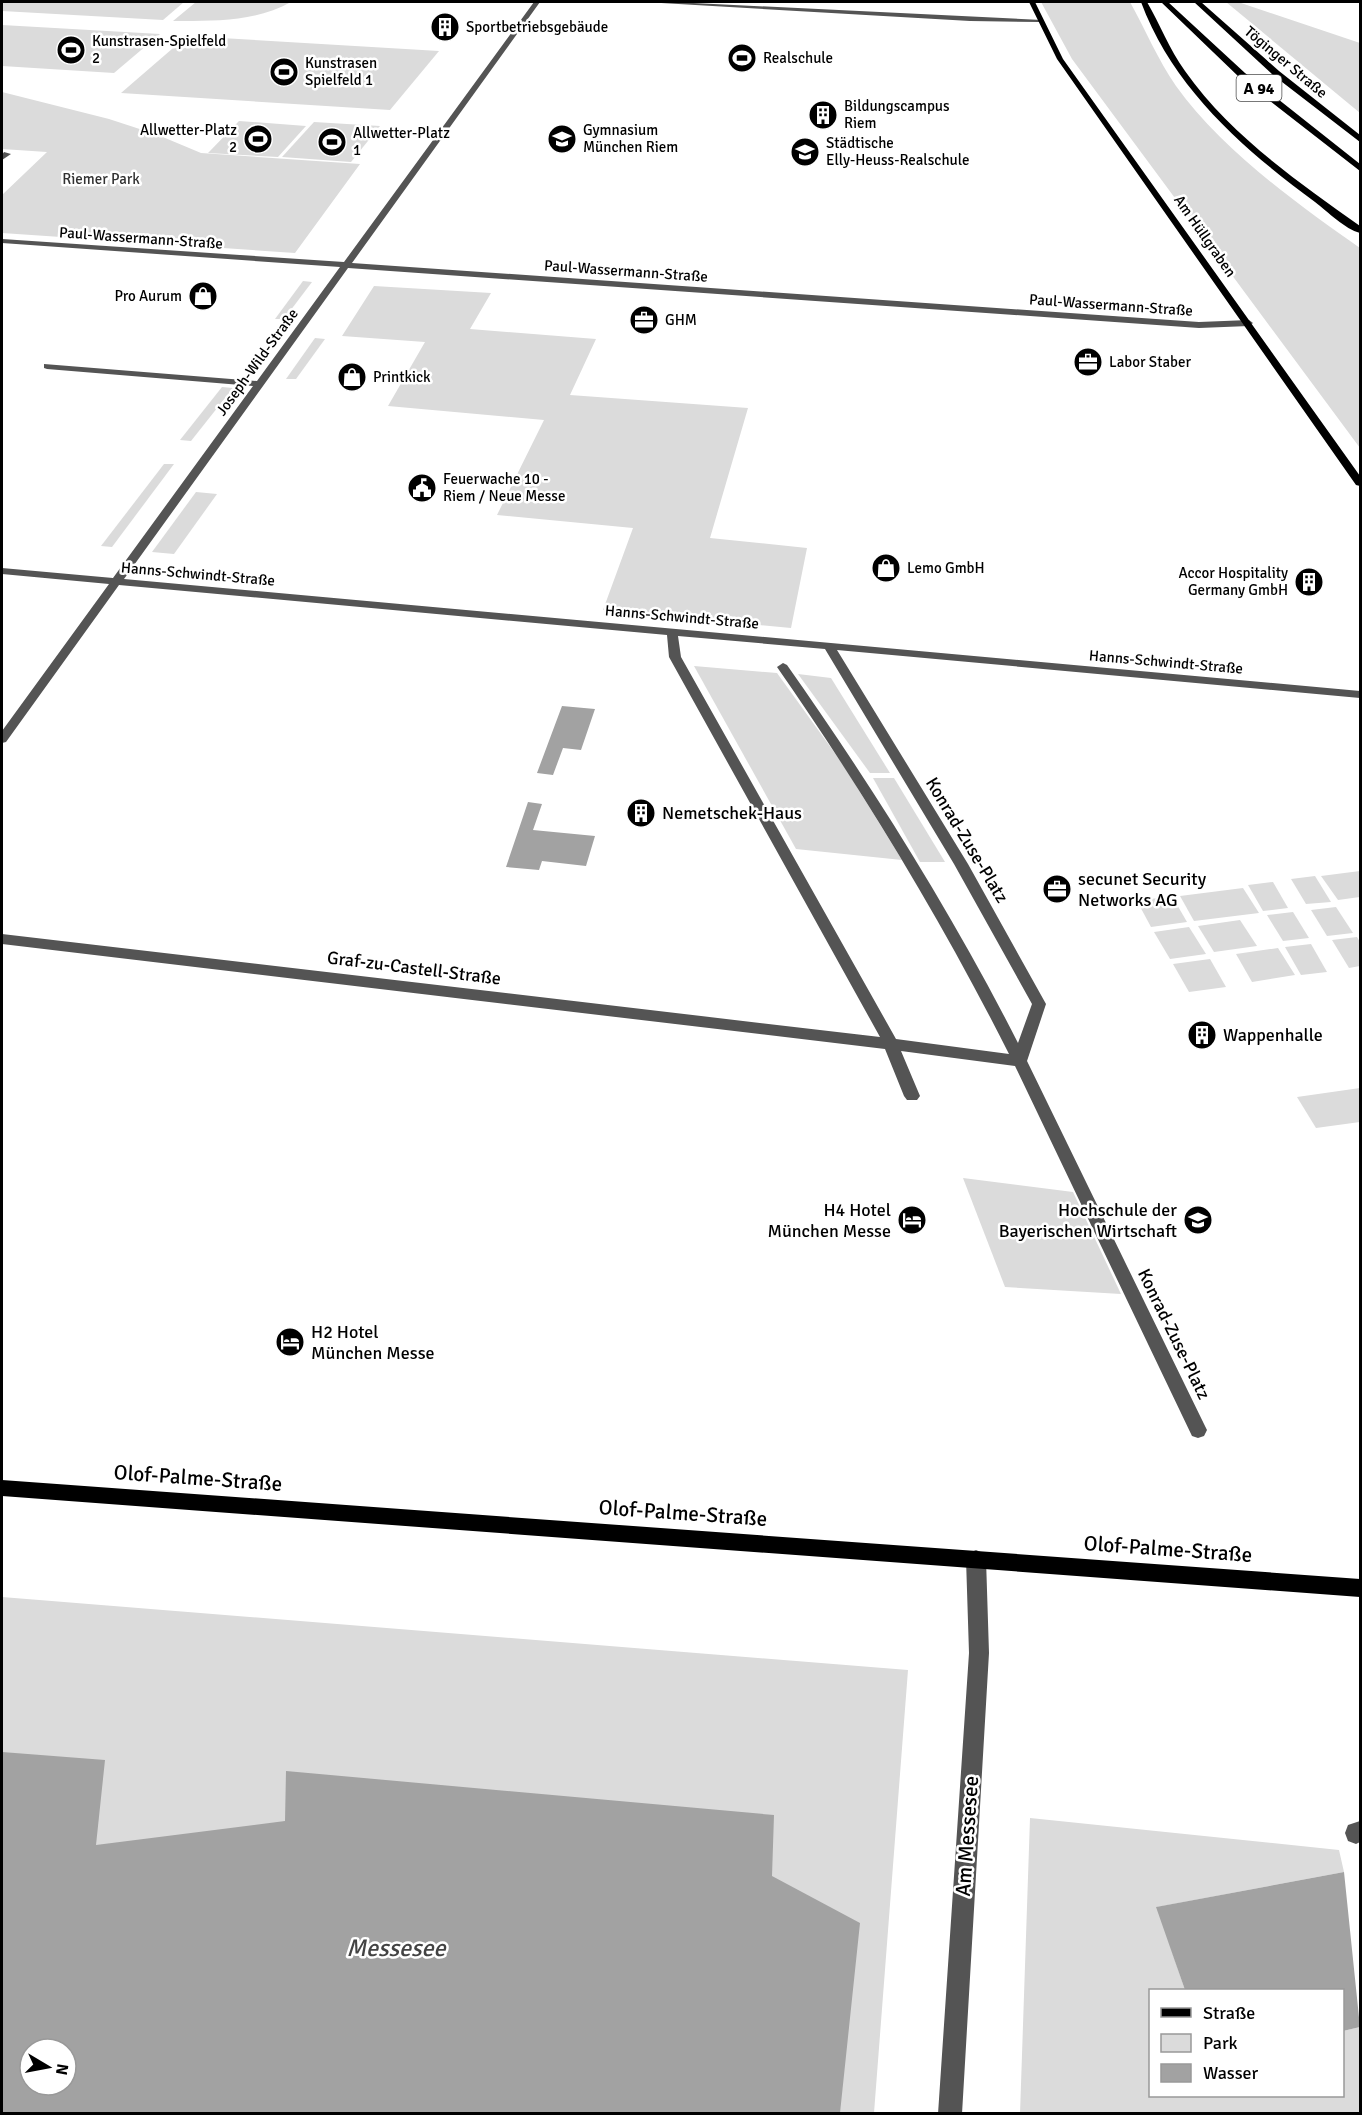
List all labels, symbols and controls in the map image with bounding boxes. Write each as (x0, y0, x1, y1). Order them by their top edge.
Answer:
building icon: Sportbetriebsgebäude (429, 11, 461, 43)
place label: Sportbetriebsgebäude (466, 18, 608, 36)
street label: Töginger Straße (1241, 22, 1331, 102)
place label: Kunstrasen-Spielfeld 2 (92, 32, 226, 67)
sports icon: Kunstrasen-Spielfeld 2 (55, 34, 87, 66)
sports icon: Realschule (726, 42, 758, 74)
place label: Realschule (763, 49, 833, 67)
place label: Kunstrasen Spielfeld 1 (305, 54, 377, 89)
sports icon: Kunstrasen Spielfeld 1 (268, 56, 300, 88)
road number: A 94 (1236, 75, 1282, 101)
place label: Bildungscampus Riem (844, 97, 950, 132)
building icon: Bildungscampus Riem (807, 99, 839, 131)
place label: Allwetter-Platz 2 (140, 121, 237, 156)
place label: Gymnasium München Riem (583, 121, 678, 156)
sports icon: Allwetter-Platz 2 (242, 123, 274, 155)
school or university icon: Gymnasium München Riem (546, 123, 578, 155)
place label: Allwetter-Platz 1 (353, 124, 450, 159)
sports icon: Allwetter-Platz 1 (316, 126, 348, 158)
place label: Städtische Elly-Heuss-Realschule (826, 134, 970, 169)
school or university icon: Städtische Elly-Heuss-Realschule (789, 136, 821, 168)
park label: Riemer Park (62, 170, 140, 188)
street label: Am Hüllgraben (1170, 192, 1240, 280)
street label: Paul-Wassermann-Straße (59, 223, 223, 253)
street label: Paul-Wassermann-Straße (544, 256, 708, 286)
shop icon: Pro Aurum (187, 280, 219, 312)
place label: Pro Aurum (114, 287, 182, 305)
street label: Paul-Wassermann-Straße (1029, 290, 1193, 320)
office icon: GHM (628, 304, 660, 336)
street label: Joseph-Wild-Straße (212, 305, 302, 419)
place label: GHM (665, 311, 697, 329)
office icon: Labor Staber (1072, 346, 1104, 378)
place label: Labor Staber (1109, 353, 1191, 371)
shop icon: Printkick (336, 361, 368, 393)
place label: Printkick (373, 368, 431, 386)
place label: Feuerwache 10 - Riem / Neue Messe (443, 470, 565, 505)
public building icon: Feuerwache 10 - Riem / Neue Messe (406, 472, 438, 504)
shop icon: Lemo GmbH (870, 552, 902, 584)
street label: Hanns-Schwindt-Straße (120, 558, 276, 590)
place label: Lemo GmbH (907, 559, 985, 577)
place label: Accor Hospitality Germany GmbH (1178, 564, 1288, 599)
building icon: Accor Hospitality Germany GmbH (1293, 566, 1325, 598)
street label: Hanns-Schwindt-Straße (604, 601, 760, 633)
street label: Hanns-Schwindt-Straße (1088, 646, 1244, 678)
street label: Konrad-Zuse-Platz (921, 773, 1013, 907)
building icon: Nemetschek-Haus (625, 797, 657, 829)
place label: Nemetschek-Haus (662, 802, 802, 824)
place label: secunet Security Networks AG (1078, 868, 1207, 911)
office icon: secunet Security Networks AG (1041, 873, 1073, 905)
street label: Graf-zu-Castell-Straße (326, 946, 502, 990)
building icon: Wappenhalle (1186, 1019, 1218, 1051)
place label: Wappenhalle (1223, 1024, 1323, 1046)
place label: H4 Hotel München Messe (767, 1199, 891, 1242)
place label: Hochschule der Bayerischen Wirtschaft (999, 1199, 1177, 1242)
hotel icon: H4 Hotel München Messe (896, 1204, 928, 1236)
school or university icon: Hochschule der Bayerischen Wirtschaft (1182, 1204, 1214, 1236)
street label: Konrad-Zuse-Platz (1133, 1265, 1215, 1403)
place label: H2 Hotel München Messe (311, 1321, 435, 1364)
hotel icon: H2 Hotel München Messe (274, 1326, 306, 1358)
street label: Olof-Palme-Straße (113, 1459, 283, 1497)
street label: Olof-Palme-Straße (598, 1494, 768, 1532)
street label: Olof-Palme-Straße (1083, 1530, 1253, 1568)
street label: Am Messesee (950, 1775, 984, 1897)
water label: Messesee (347, 1933, 446, 1963)
legend (1149, 1989, 1344, 2097)
text: Straße (1203, 2002, 1255, 2024)
text: Park (1203, 2032, 1238, 2054)
north arrow (18, 2037, 78, 2097)
text: N (51, 2062, 73, 2077)
text: Wasser (1203, 2062, 1259, 2084)

